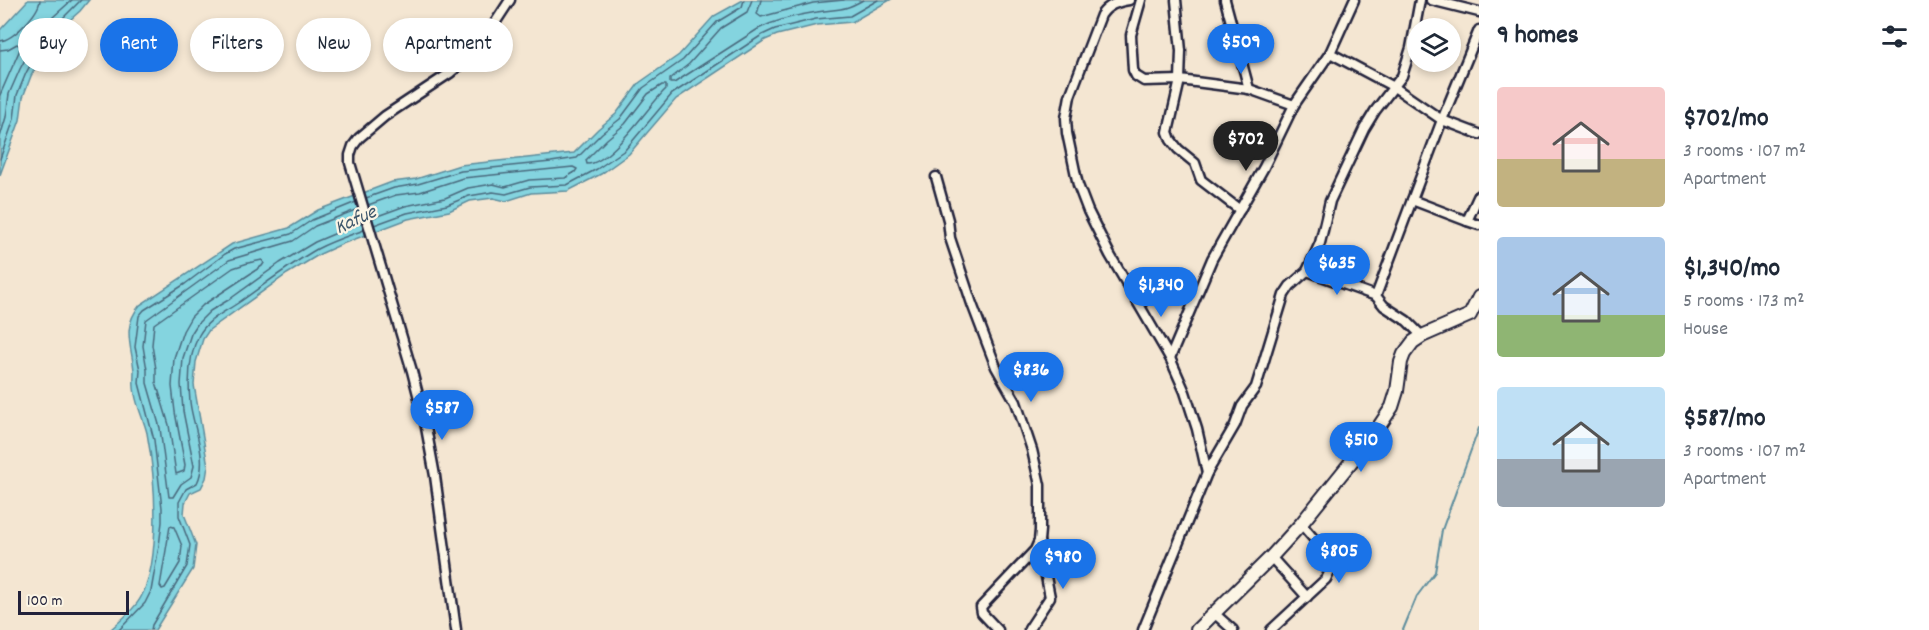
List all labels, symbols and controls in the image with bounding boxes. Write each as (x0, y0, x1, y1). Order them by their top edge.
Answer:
chip: Buy (18, 18, 88, 72)
chip: Rent (100, 18, 178, 72)
chip: Filters (190, 18, 284, 72)
chip: New (296, 18, 371, 72)
chip: Apartment (383, 18, 513, 72)
map controls (1407, 18, 1461, 72)
button: layers (1407, 18, 1461, 72)
text: 9 homes (1497, 18, 1579, 55)
icon: filters (1878, 20, 1911, 53)
pin: $509 (1205, 24, 1277, 75)
text: $509 (1221, 29, 1261, 57)
text: $702/mo (1683, 101, 1769, 138)
icon: home (1545, 111, 1617, 183)
pin: $702 (1210, 121, 1282, 172)
text: $702 (1227, 126, 1265, 154)
text: 3 rooms · 107 m² (1683, 138, 1806, 166)
text: Apartment (1683, 166, 1766, 194)
water label: Kafue (331, 199, 383, 243)
pin: $635 (1301, 245, 1373, 296)
text: $635 (1318, 250, 1356, 278)
text: $1,340/mo (1683, 251, 1780, 288)
icon: home (1545, 261, 1617, 333)
pin: $1,340 (1112, 267, 1210, 318)
text: $1,340 (1138, 272, 1184, 300)
text: 5 rooms · 173 m² (1683, 288, 1804, 316)
text: House (1683, 316, 1728, 344)
pin: $836 (995, 352, 1067, 403)
text: $836 (1013, 357, 1049, 385)
pin: $587 (406, 390, 478, 441)
text: $587 (424, 395, 460, 423)
text: $587/mo (1683, 401, 1765, 438)
icon: home (1545, 411, 1617, 483)
pin: $510 (1325, 422, 1397, 473)
text: $510 (1344, 427, 1378, 455)
text: 3 rooms · 107 m² (1683, 438, 1806, 466)
text: Apartment (1683, 466, 1766, 494)
pin: $805 (1303, 533, 1375, 584)
text: $805 (1320, 538, 1358, 566)
pin: $980 (1027, 539, 1099, 590)
text: $980 (1044, 544, 1082, 572)
scale bar (18, 588, 129, 616)
text: 100 m (27, 590, 63, 613)

